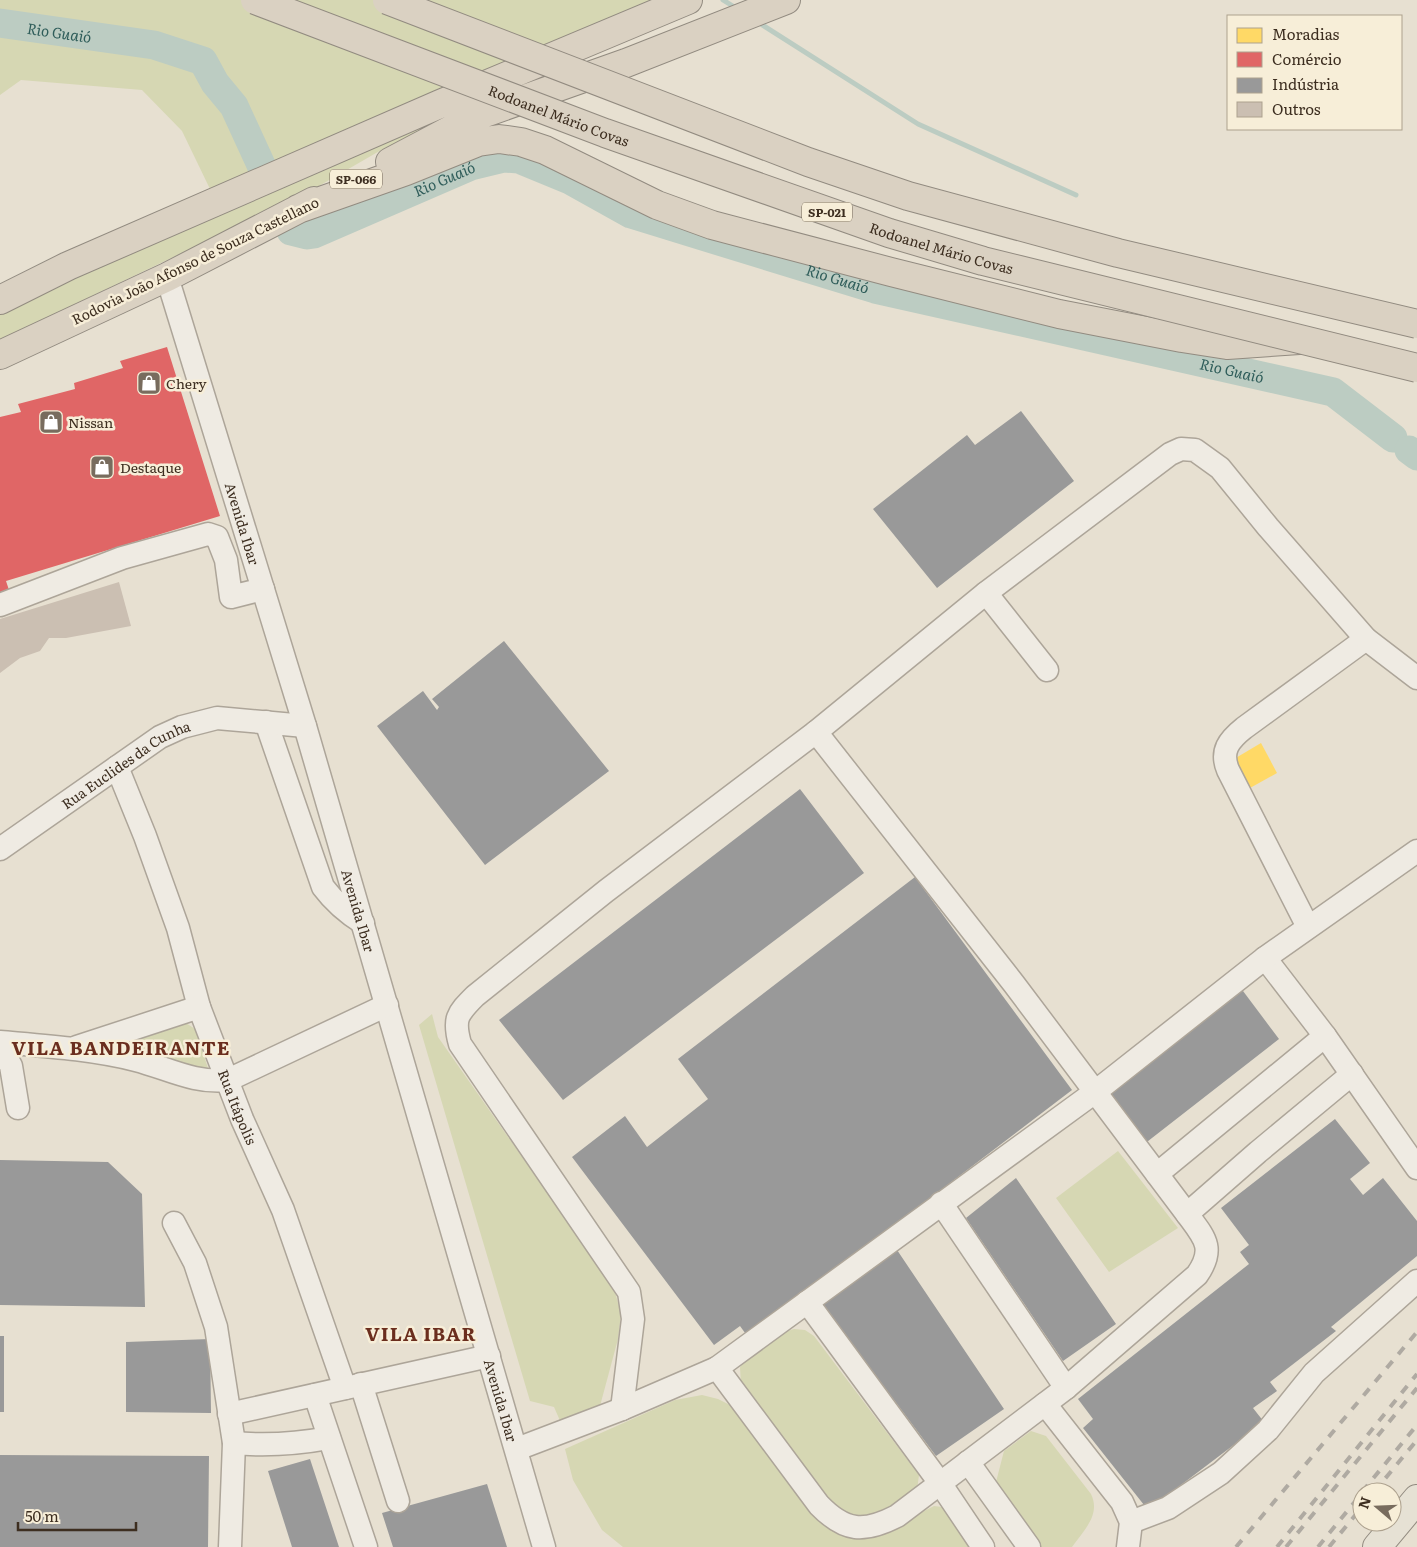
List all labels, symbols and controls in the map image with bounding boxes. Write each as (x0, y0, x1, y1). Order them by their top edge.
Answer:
water label: Rio Guaió (26, 15, 93, 47)
legend (1227, 15, 1402, 130)
text: Moradias (1272, 22, 1340, 45)
text: Comércio (1272, 47, 1342, 70)
text: Indústria (1272, 72, 1340, 95)
street label: Rodoanel Mário Covas (486, 80, 632, 151)
text: Outros (1272, 97, 1321, 120)
water label: Rio Guaió (409, 154, 478, 201)
road number: SP-066 (330, 170, 382, 188)
street label: Rodovia João Afonso de Souza Castellano (68, 191, 322, 329)
road number: SP-021 (802, 202, 852, 222)
street label: Rodoanel Mário Covas (867, 217, 1015, 278)
water label: Rio Guaió (803, 257, 872, 298)
water label: Rio Guaió (1198, 351, 1266, 388)
shop icon: Chery (136, 370, 162, 396)
place label: Chery (166, 373, 208, 393)
shop icon: Nissan (38, 409, 64, 435)
place label: Nissan (68, 412, 113, 432)
shop icon: Destaque (89, 454, 115, 480)
place label: Destaque (120, 457, 181, 477)
street label: Avenida Ibar (221, 480, 265, 568)
street label: Rua Euclides da Cunha (57, 715, 193, 813)
street label: Avenida Ibar (337, 867, 380, 955)
district label: VILA BANDEIRANTE (12, 1033, 230, 1061)
street label: Rua Itápolis (214, 1066, 262, 1148)
district label: VILA IBAR (365, 1319, 477, 1347)
street label: Avenida Ibar (480, 1357, 523, 1444)
north arrow (1352, 1482, 1402, 1532)
text: N (1352, 1493, 1375, 1511)
scale bar (18, 1500, 135, 1532)
text: 50 m (25, 1504, 59, 1527)

